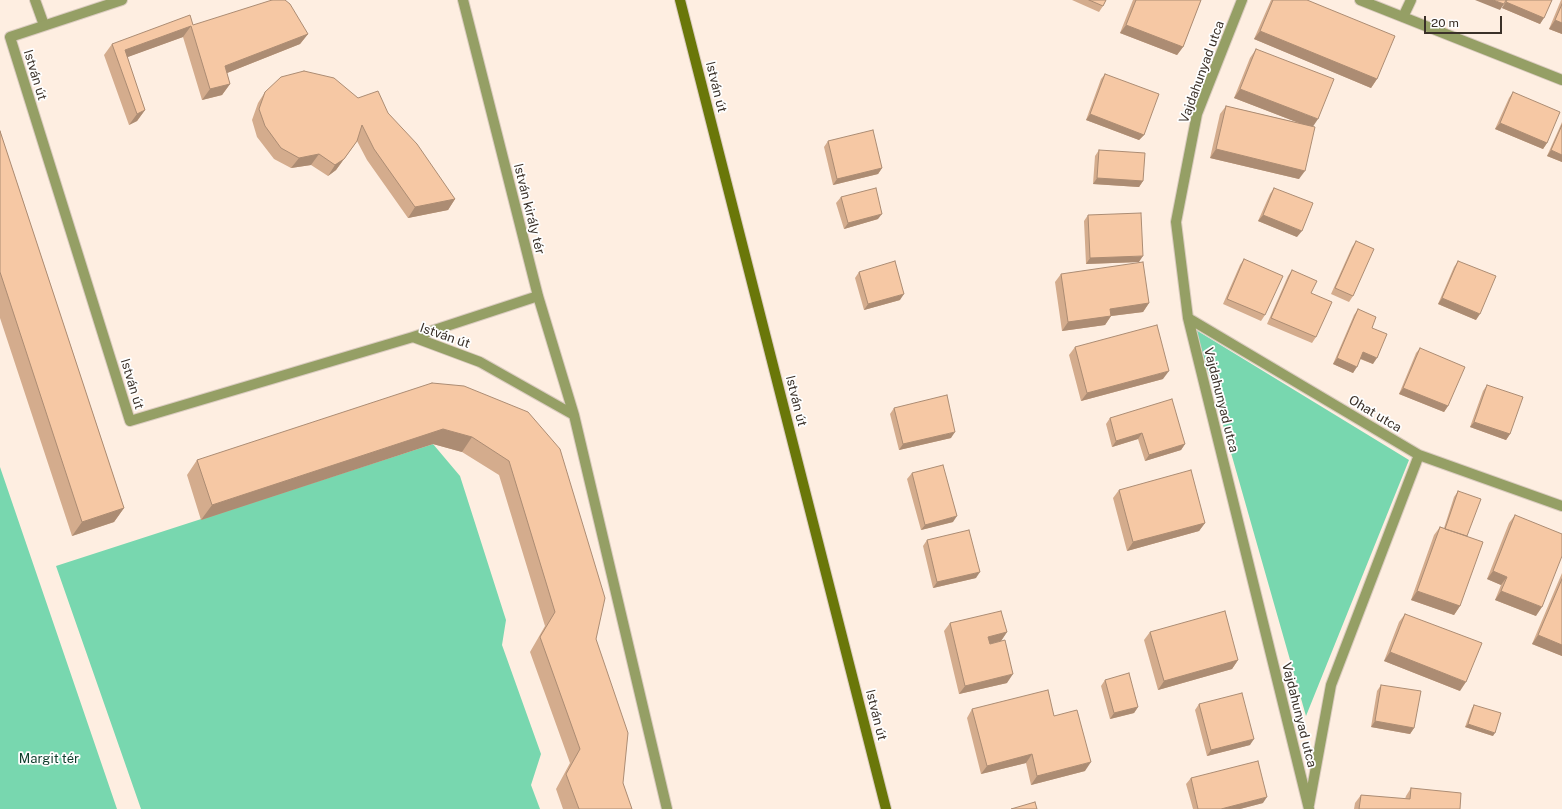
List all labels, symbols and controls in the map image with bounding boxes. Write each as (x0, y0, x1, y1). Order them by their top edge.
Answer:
scale bar (1426, 8, 1504, 34)
text: 20 m (1431, 16, 1459, 30)
street label: Vajdahunyad utca (1176, 19, 1228, 125)
street label: István út (20, 48, 50, 102)
street label: István út (702, 60, 730, 114)
street label: István király tér (510, 162, 548, 256)
street label: István út (418, 320, 472, 352)
street label: Vajdahunyad utca (1200, 346, 1242, 454)
street label: István út (117, 357, 147, 411)
street label: István út (782, 374, 810, 428)
street label: Ohat utca (1346, 392, 1404, 436)
street label: Vajdahunyad utca (1278, 661, 1320, 769)
street label: István út (862, 688, 890, 742)
park label: Margit tér (19, 751, 79, 767)

